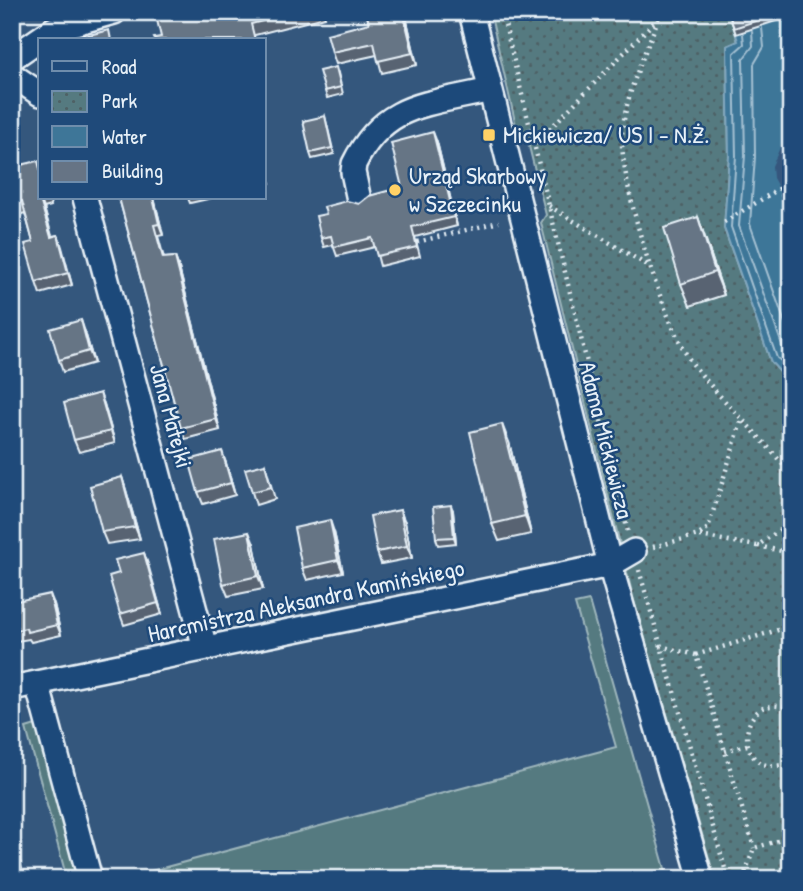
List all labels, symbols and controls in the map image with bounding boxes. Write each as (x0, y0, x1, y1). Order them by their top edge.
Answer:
legend (38, 38, 266, 200)
text: Road (102, 52, 136, 81)
text: Park (102, 86, 137, 115)
place label: Mickiewicza/ US I - N.Ż. (503, 118, 709, 150)
text: Water (102, 122, 147, 151)
marker: Mickiewicza/ US I - N.Ż. (481, 127, 497, 143)
text: Building (102, 156, 163, 185)
place label: Urząd Skarbowy w Szczecinku (409, 159, 546, 219)
marker: Urząd Skarbowy w Szczecinku (387, 182, 403, 198)
street label: Adama Mickiewicza (572, 358, 642, 522)
street label: Jana Matejki (143, 360, 201, 471)
street label: Harcmistrza Aleksandra Kamińskiego (145, 551, 467, 649)

